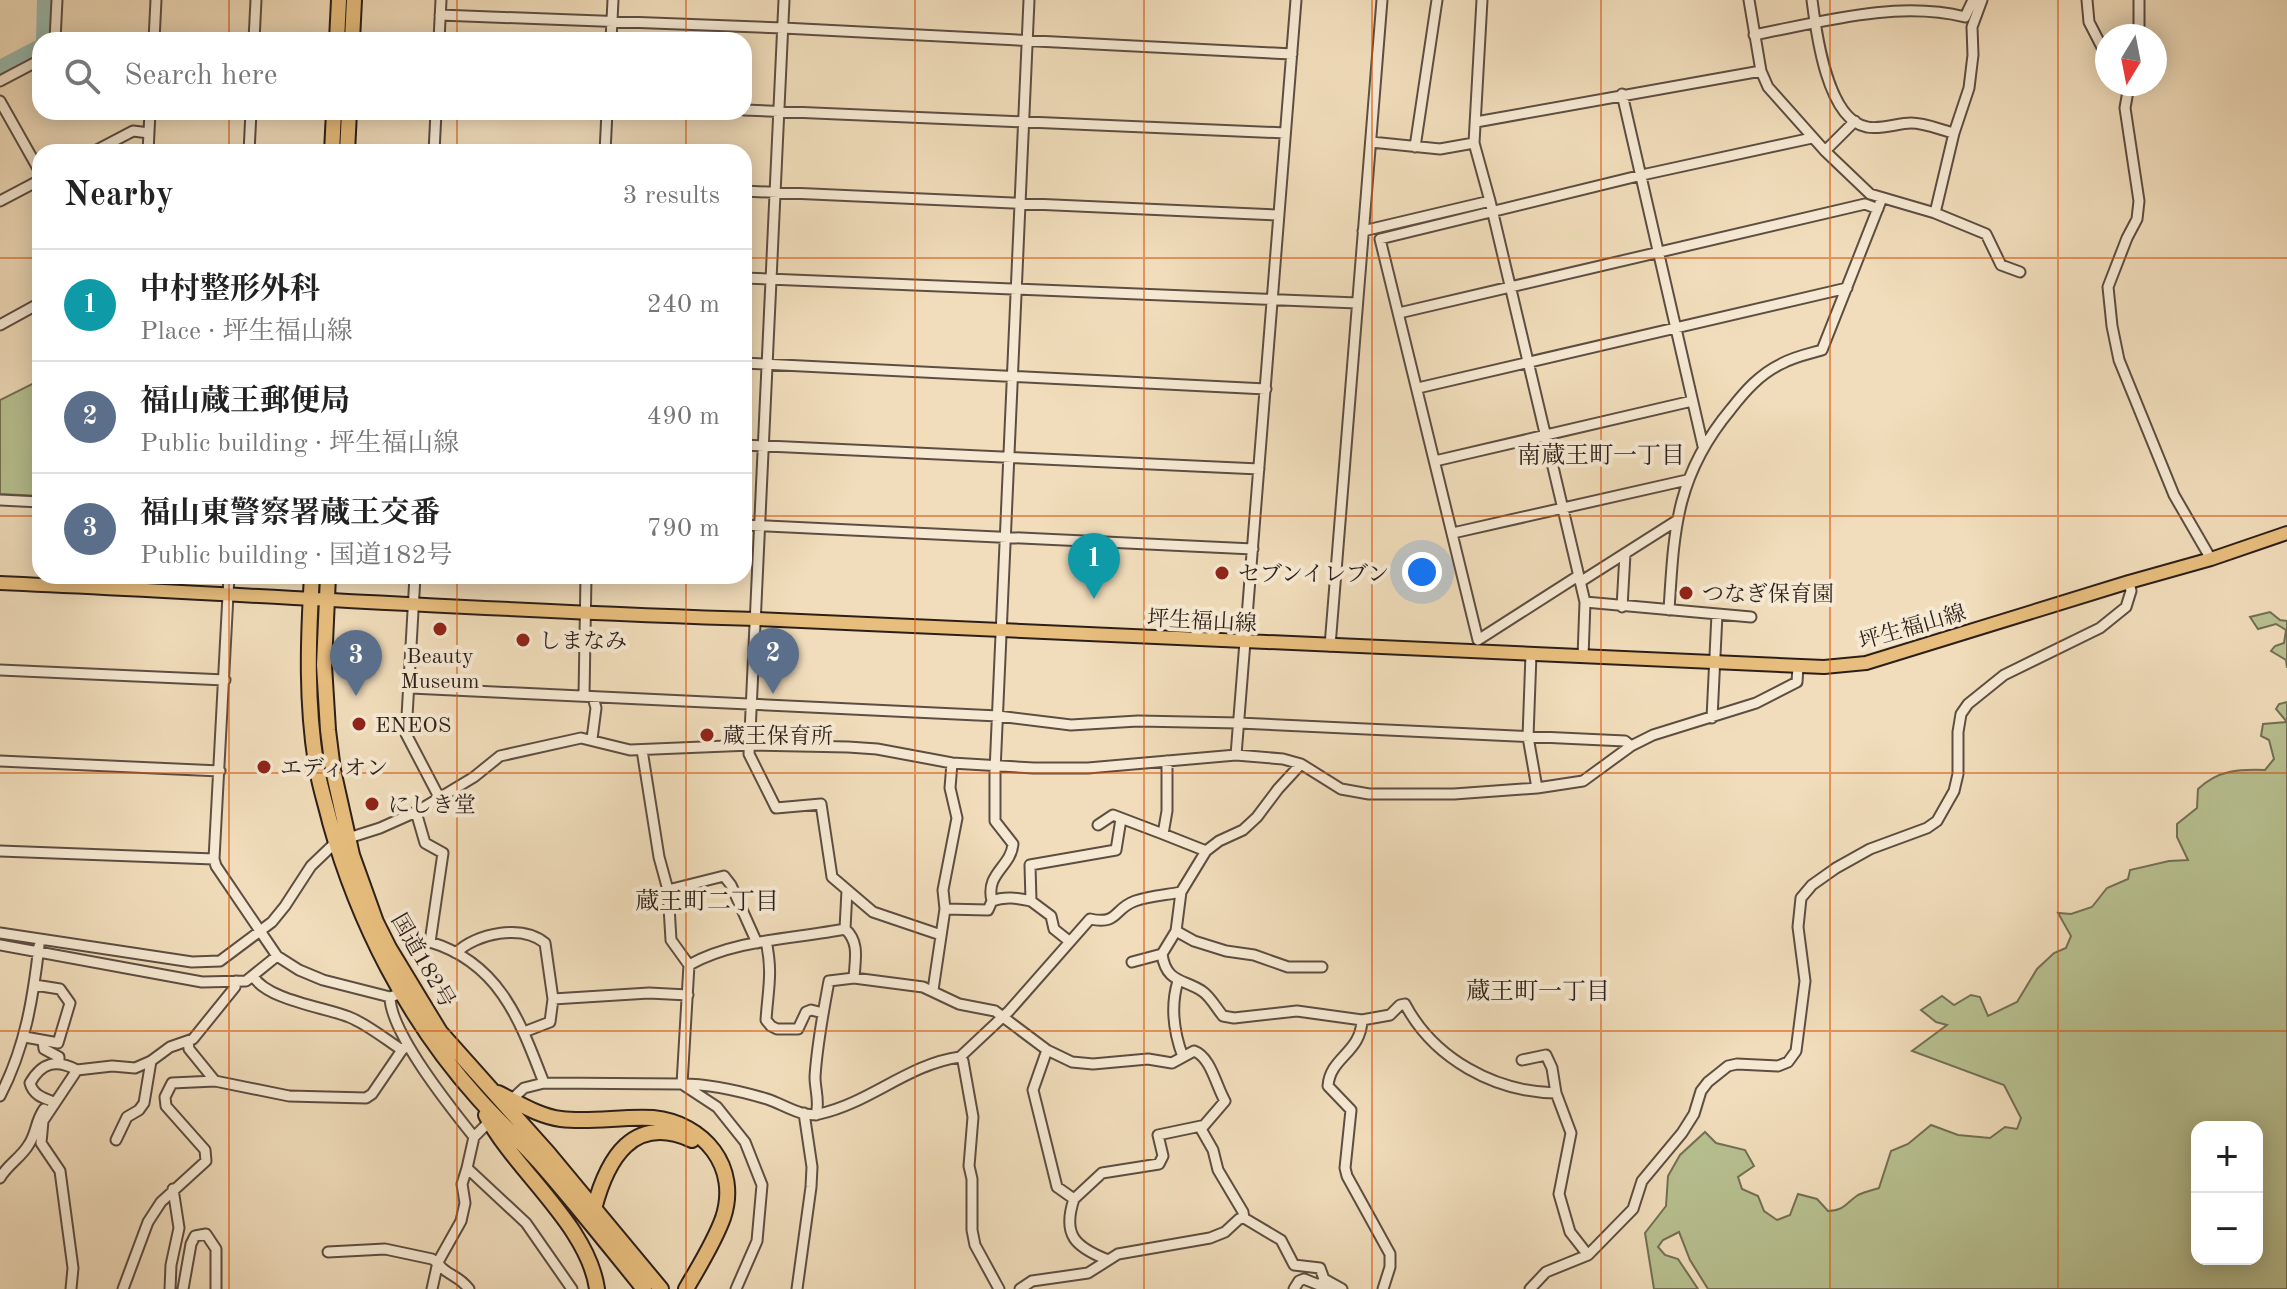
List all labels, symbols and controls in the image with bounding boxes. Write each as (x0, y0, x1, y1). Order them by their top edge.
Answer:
north arrow (2095, 24, 2167, 96)
search box (32, 32, 752, 120)
icon: search (60, 54, 104, 98)
text: Search here (124, 61, 278, 91)
text: Nearby (64, 179, 174, 213)
text: 3 results (622, 183, 720, 209)
text: 中村整形外科 (140, 275, 320, 305)
text: 1 (82, 292, 98, 318)
text: 240 m (647, 292, 720, 318)
text: Place · 坪生福山線 (140, 319, 353, 345)
text: 福山蔵王郵便局 (140, 387, 350, 417)
text: 2 (82, 404, 98, 430)
text: 490 m (647, 404, 720, 430)
text: Public building · 坪生福山線 (140, 431, 459, 457)
district label: 南蔵王町一丁目 (1517, 442, 1685, 469)
text: 福山東警察署蔵王交番 (140, 499, 440, 529)
text: 3 (82, 516, 98, 542)
text: 790 m (647, 516, 720, 542)
pin: 1 (1068, 533, 1120, 599)
text: Public building · 国道182号 (140, 543, 453, 569)
your location (1402, 552, 1442, 592)
place label: セブンイレブン (1238, 563, 1389, 586)
marker: セブンイレブン (1213, 564, 1231, 582)
place label: つなぎ保育園 (1702, 582, 1834, 606)
marker: つなぎ保育園 (1677, 584, 1695, 602)
street label: 坪生福山線 (1856, 600, 1968, 654)
street label: 坪生福山線 (1146, 606, 1258, 636)
marker: Beauty Museum (431, 620, 449, 638)
pin: 2 (747, 628, 799, 694)
pin: 3 (330, 630, 382, 696)
place label: しまなみ (539, 630, 627, 653)
marker: しまなみ (514, 631, 532, 649)
place label: Beauty Museum (400, 646, 480, 693)
marker: ENEOS (350, 715, 368, 733)
place label: ENEOS (375, 715, 451, 737)
place label: 蔵王保育所 (723, 724, 833, 748)
marker: 蔵王保育所 (698, 726, 716, 744)
place label: エディオン (280, 757, 388, 780)
marker: エディオン (255, 758, 273, 776)
place label: にしき堂 (388, 793, 476, 817)
marker: にしき堂 (363, 795, 381, 813)
district label: 蔵王町二丁目 (635, 888, 779, 915)
street label: 国道182号 (387, 909, 460, 1012)
district label: 蔵王町一丁目 (1466, 978, 1610, 1005)
map controls (2191, 1121, 2263, 1265)
button: + (2191, 1121, 2263, 1193)
button: − (2191, 1193, 2263, 1265)

